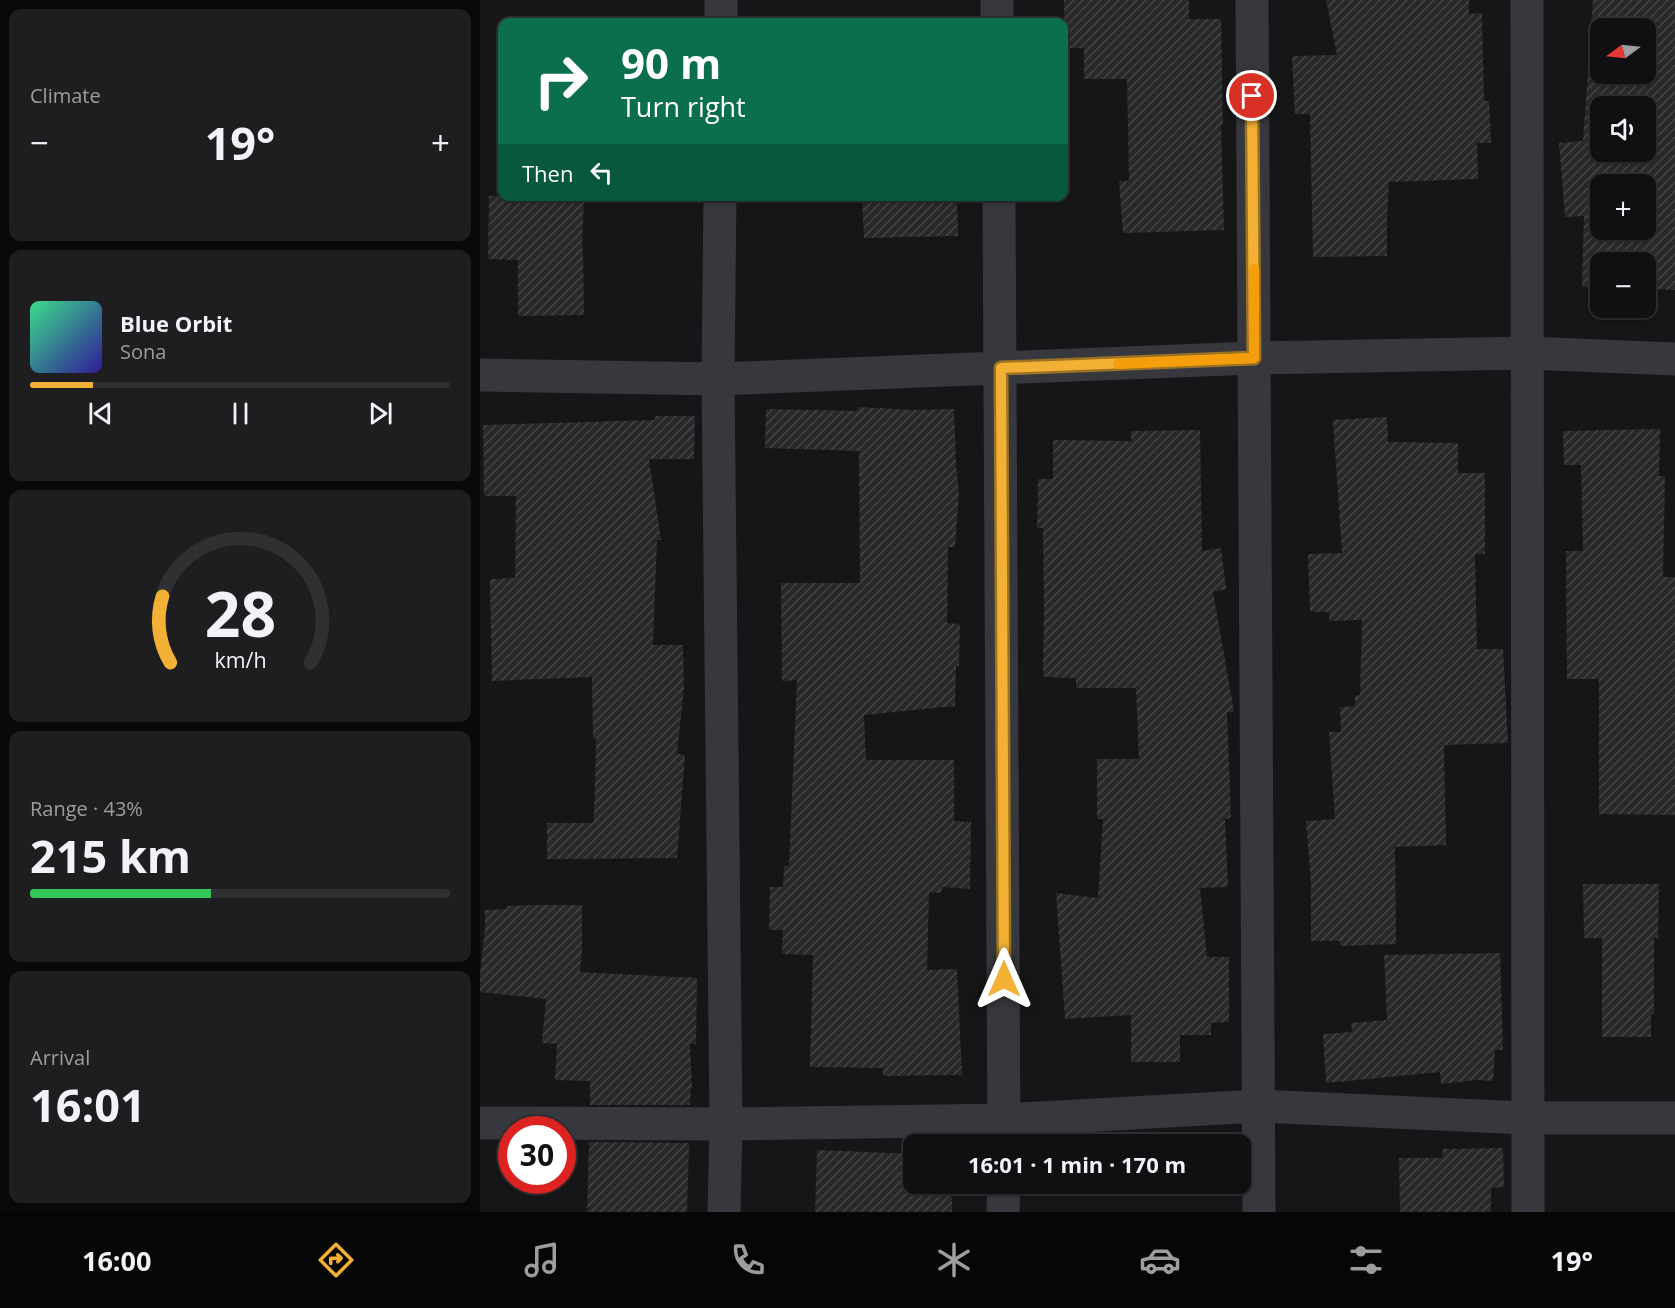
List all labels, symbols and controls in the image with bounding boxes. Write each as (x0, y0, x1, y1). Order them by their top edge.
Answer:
north arrow (1590, 18, 1656, 84)
map controls (1590, 18, 1656, 318)
text: 90 m (621, 34, 721, 91)
icon: right (522, 42, 600, 120)
pin (1226, 70, 1277, 121)
icon: arrive (1235, 79, 1268, 112)
text: Climate (30, 82, 101, 109)
text: Turn right (621, 88, 746, 125)
button: sound (1590, 96, 1656, 162)
text: 19° (205, 112, 275, 173)
text: − (30, 120, 49, 165)
text: + (431, 120, 450, 165)
icon: left (585, 156, 618, 189)
text: Then (522, 158, 573, 188)
button: + (1590, 174, 1656, 240)
button: − (1590, 252, 1656, 318)
text: Blue Orbit (120, 308, 232, 338)
text: Sona (120, 338, 166, 365)
icon: previous (84, 397, 117, 430)
icon: pause (224, 397, 257, 430)
icon: next (364, 397, 397, 430)
text: 28 (204, 570, 276, 655)
text: km/h (214, 645, 266, 674)
text: Range · 43% (30, 795, 143, 822)
text: 215 km (30, 825, 191, 886)
position arrow (972, 947, 1036, 1011)
text: Arrival (30, 1044, 90, 1071)
text: 16:01 (30, 1074, 146, 1135)
speed limit sign: 30 (498, 1116, 576, 1194)
text: 16:01 · 1 min · 170 m (968, 1149, 1186, 1179)
icon: directions (315, 1239, 357, 1281)
icon: music (521, 1239, 563, 1281)
icon: phone (727, 1239, 769, 1281)
icon: climate (933, 1239, 975, 1281)
icon: car (1139, 1239, 1181, 1281)
icon: filters (1345, 1239, 1387, 1281)
text: 16:00 (82, 1242, 151, 1279)
text: 19° (1551, 1242, 1593, 1279)

